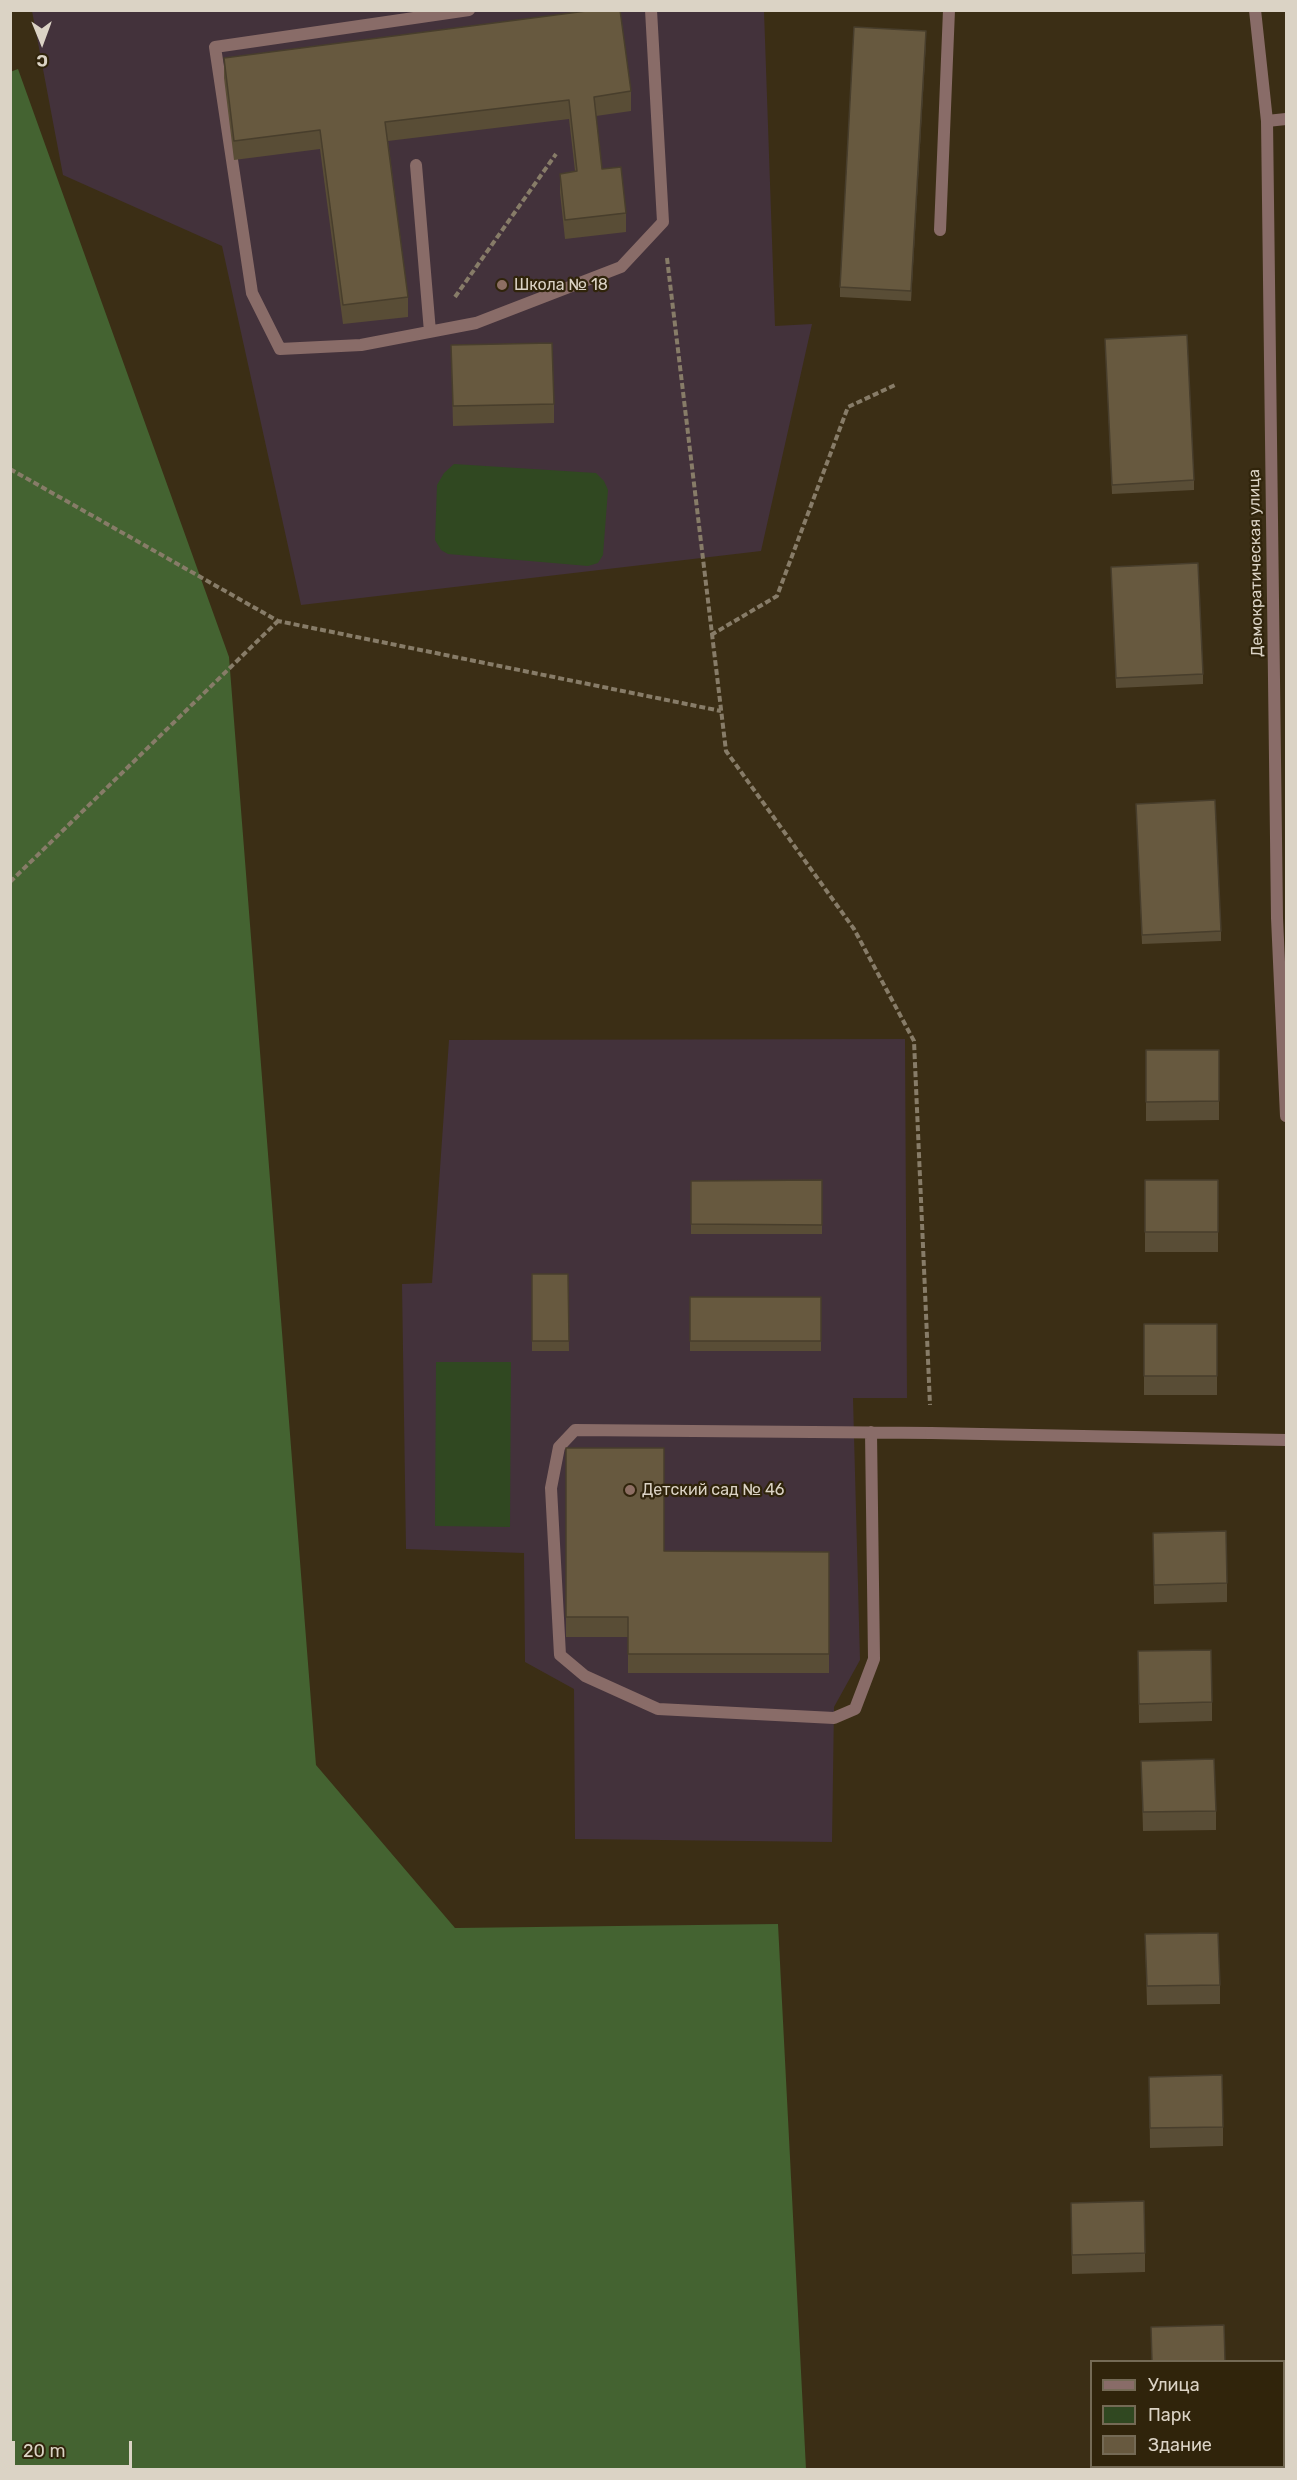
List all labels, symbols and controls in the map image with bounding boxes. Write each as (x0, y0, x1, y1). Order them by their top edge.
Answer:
north arrow (12, 12, 72, 72)
text: С (37, 51, 48, 70)
place label: Школа № 18 (514, 275, 608, 295)
marker: Школа № 18 (495, 278, 509, 292)
street label: Демократическая улица (1245, 469, 1267, 657)
place label: Детский сад № 46 (642, 1480, 784, 1500)
marker: Детский сад № 46 (623, 1483, 637, 1497)
legend (1090, 2360, 1285, 2468)
text: Улица (1148, 2374, 1200, 2396)
text: Парк (1148, 2404, 1191, 2426)
scale bar (15, 2429, 135, 2467)
text: Здание (1148, 2434, 1212, 2456)
text: 20 m (23, 2440, 65, 2462)

